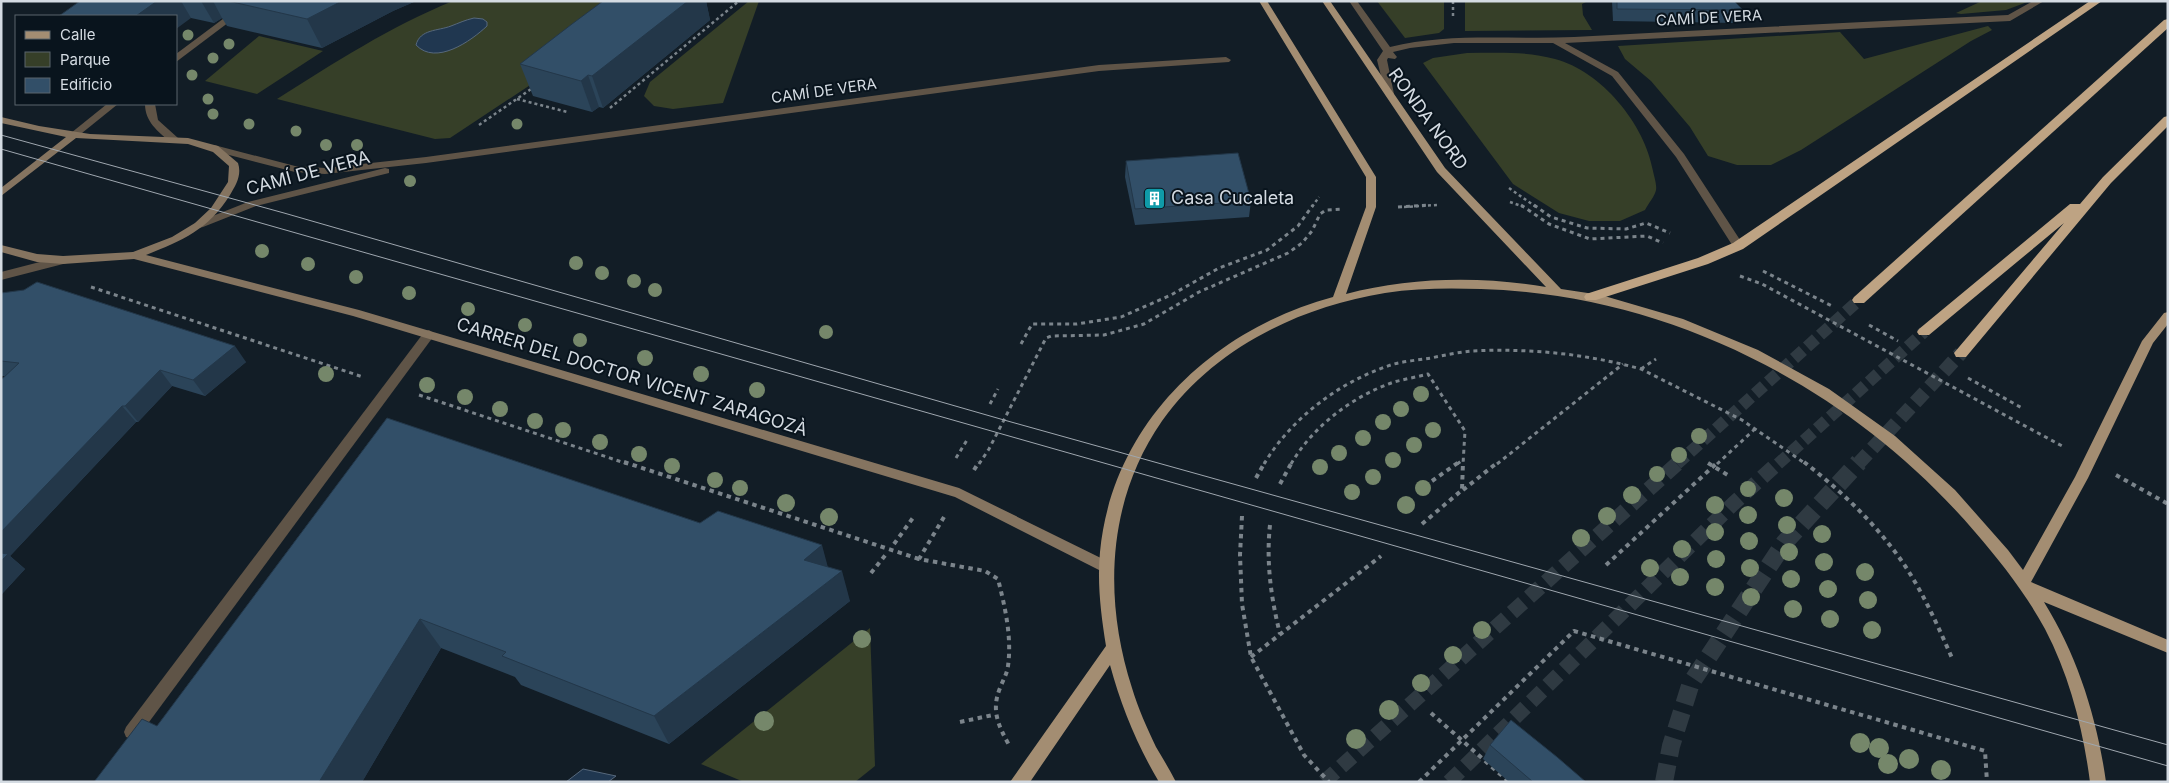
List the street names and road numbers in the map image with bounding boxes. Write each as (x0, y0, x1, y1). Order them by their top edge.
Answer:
street label: CAMÍ DE VERA (1655, 5, 1763, 30)
street label: RONDA NORD (1384, 64, 1472, 174)
street label: CAMÍ DE VERA (770, 74, 878, 107)
street label: CAMÍ DE VERA (243, 145, 372, 199)
street label: CARRER DEL DOCTOR VICENT ZARAGOZÀ (454, 312, 810, 440)

